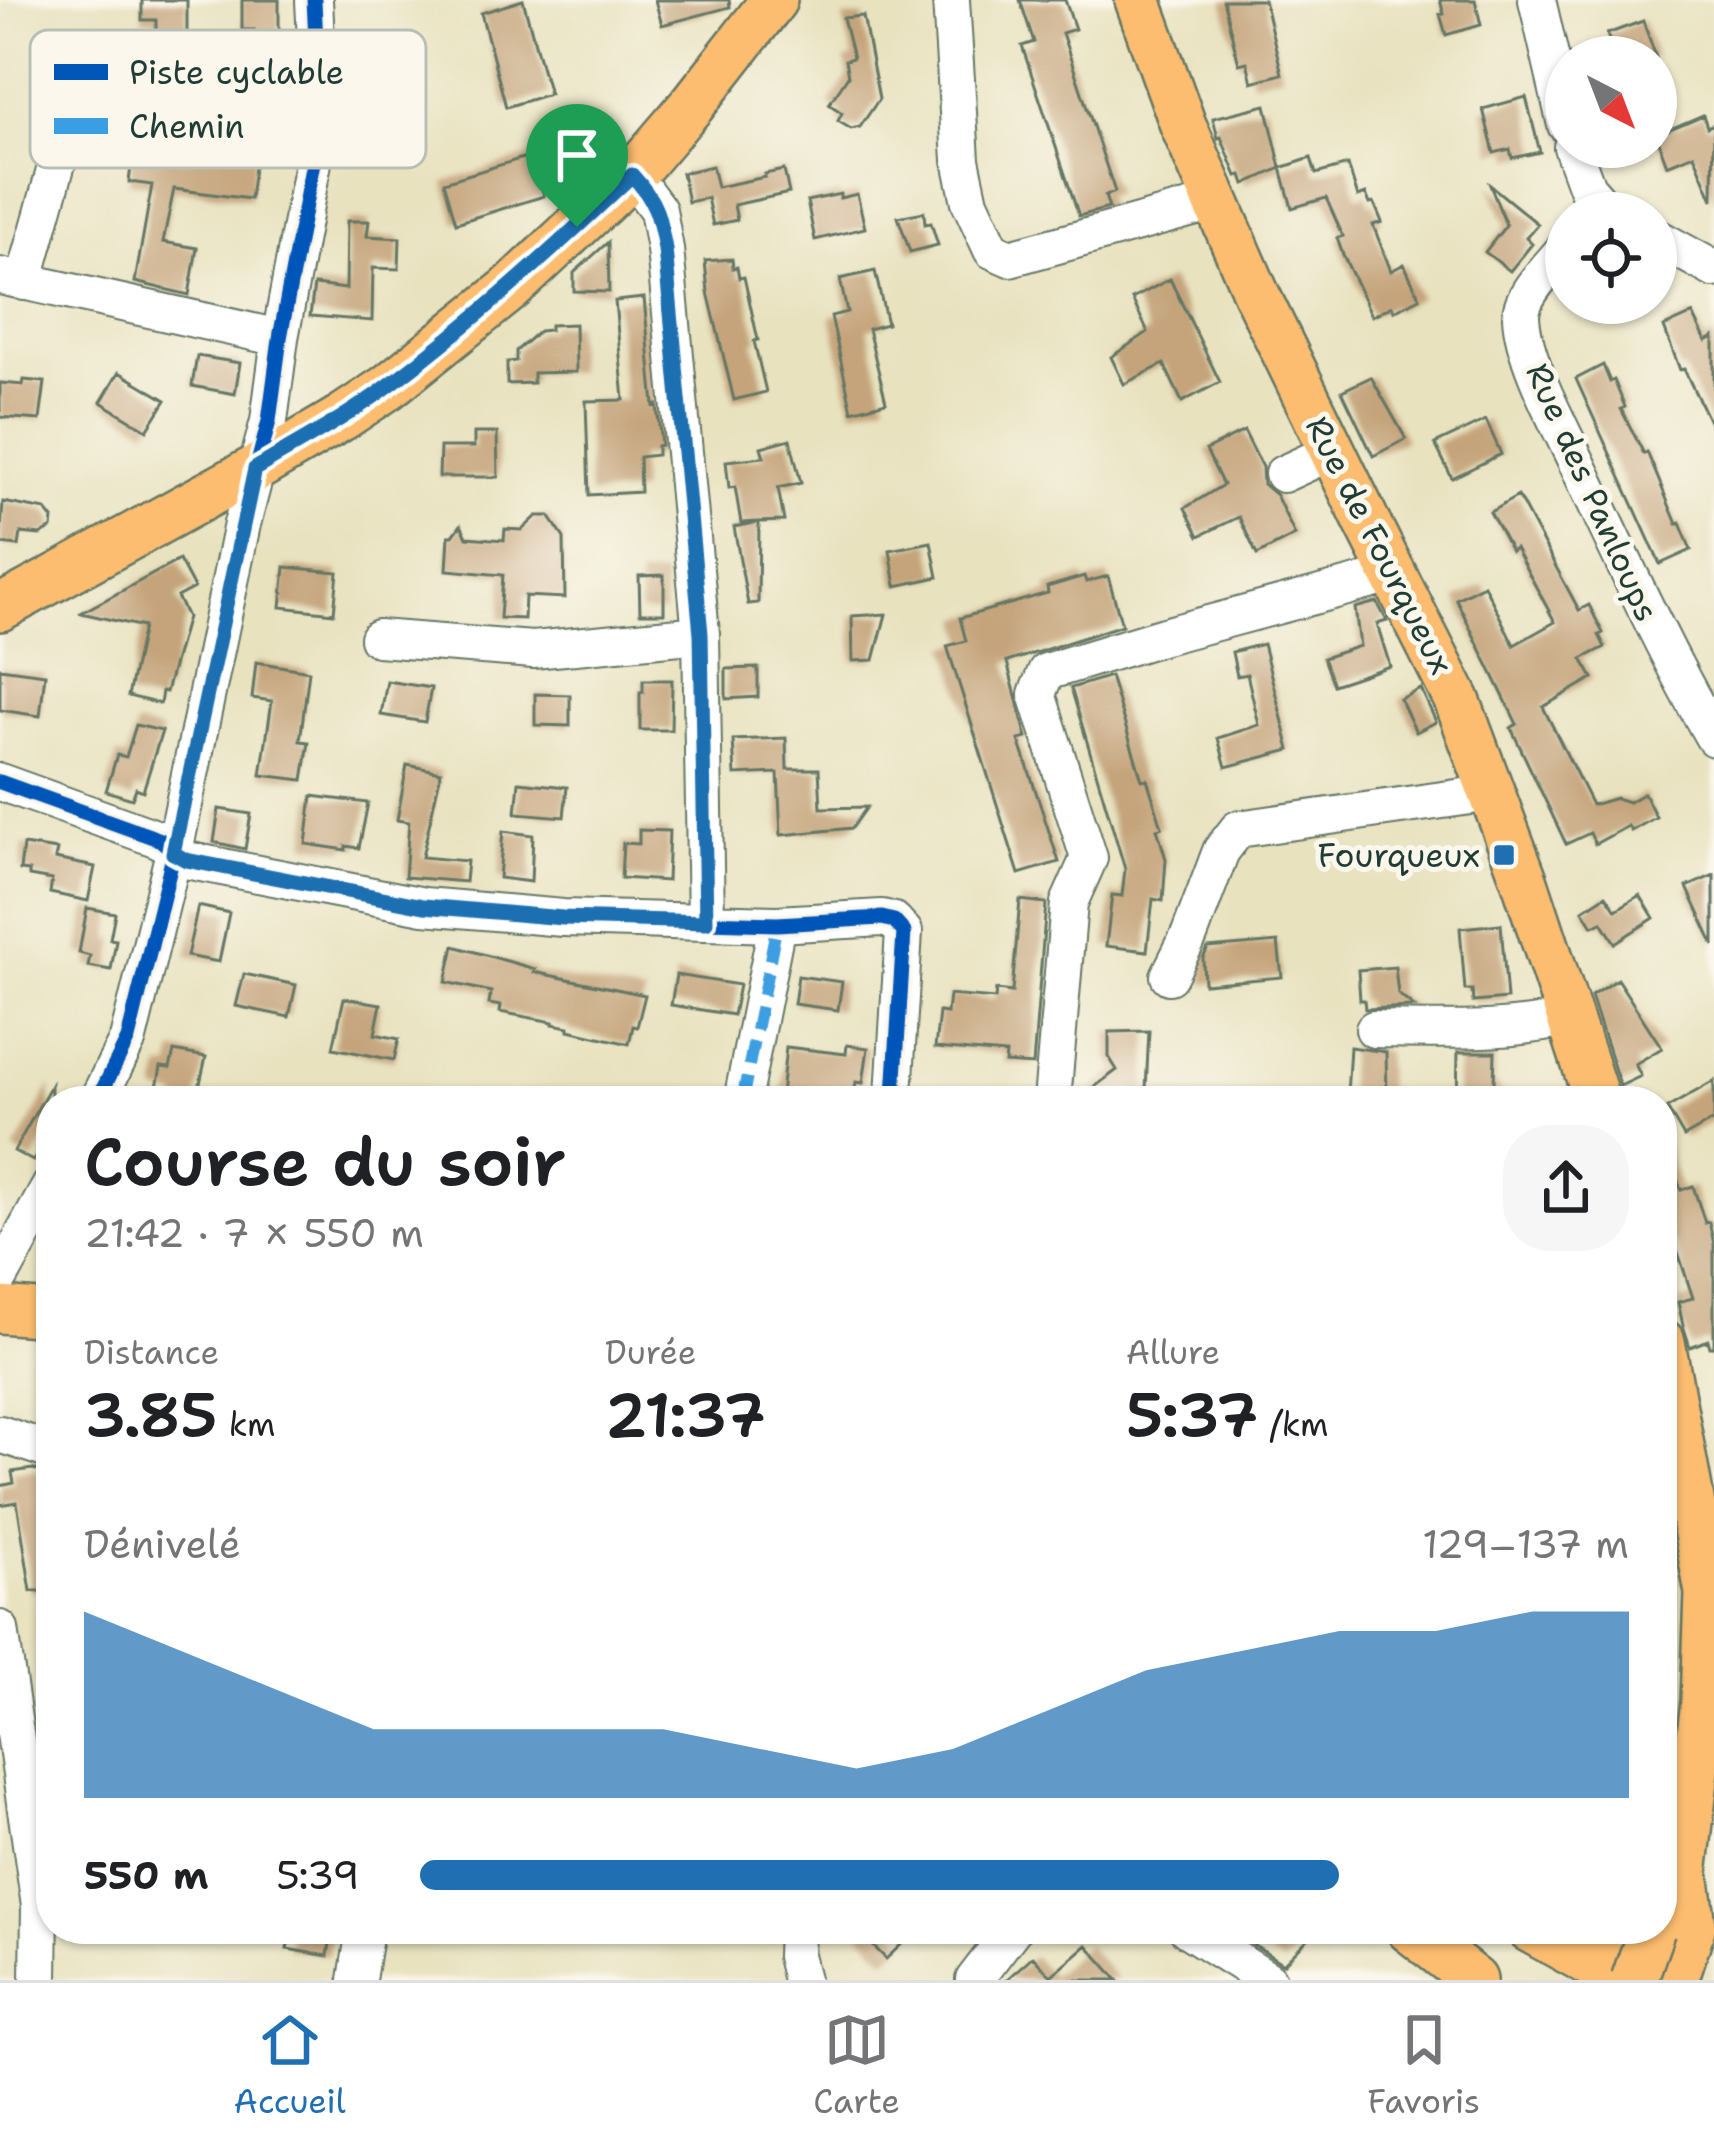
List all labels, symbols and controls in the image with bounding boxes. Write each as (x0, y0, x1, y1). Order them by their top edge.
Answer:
legend (30, 30, 426, 168)
north arrow (1545, 36, 1677, 168)
map controls (1545, 36, 1677, 324)
text: Piste cyclable (129, 50, 344, 95)
text: Chemin (129, 104, 245, 149)
pin (526, 104, 628, 227)
icon: arrive (544, 122, 610, 188)
button: locate (1545, 192, 1677, 324)
street label: Rue des Panloups (1515, 356, 1670, 628)
street label: Rue de Fourqueux (1295, 409, 1464, 682)
place label: Fourqueux (1318, 833, 1480, 878)
marker: Fourqueux (1491, 842, 1517, 868)
text: Course du soir (84, 1118, 566, 1206)
button: share (1503, 1125, 1629, 1251)
text: 21:42 · 7 × 550 m (84, 1207, 424, 1259)
text: Distance (84, 1330, 219, 1375)
text: Durée (605, 1330, 696, 1375)
text: Allure (1126, 1330, 1220, 1375)
text: 3.85 (84, 1375, 217, 1455)
text: 21:37 (605, 1375, 766, 1455)
text: 5:37 (1126, 1375, 1258, 1455)
text: km (217, 1402, 275, 1447)
text: /km (1258, 1402, 1328, 1447)
text: Dénivelé (84, 1518, 241, 1570)
text: 129–137 m (1422, 1518, 1629, 1570)
text: 550 m (84, 1849, 209, 1901)
text: 5:39 (276, 1849, 360, 1901)
tab: Accueil (234, 2007, 346, 2124)
tab: Carte (813, 2007, 900, 2124)
tab: Favoris (1368, 2007, 1480, 2124)

